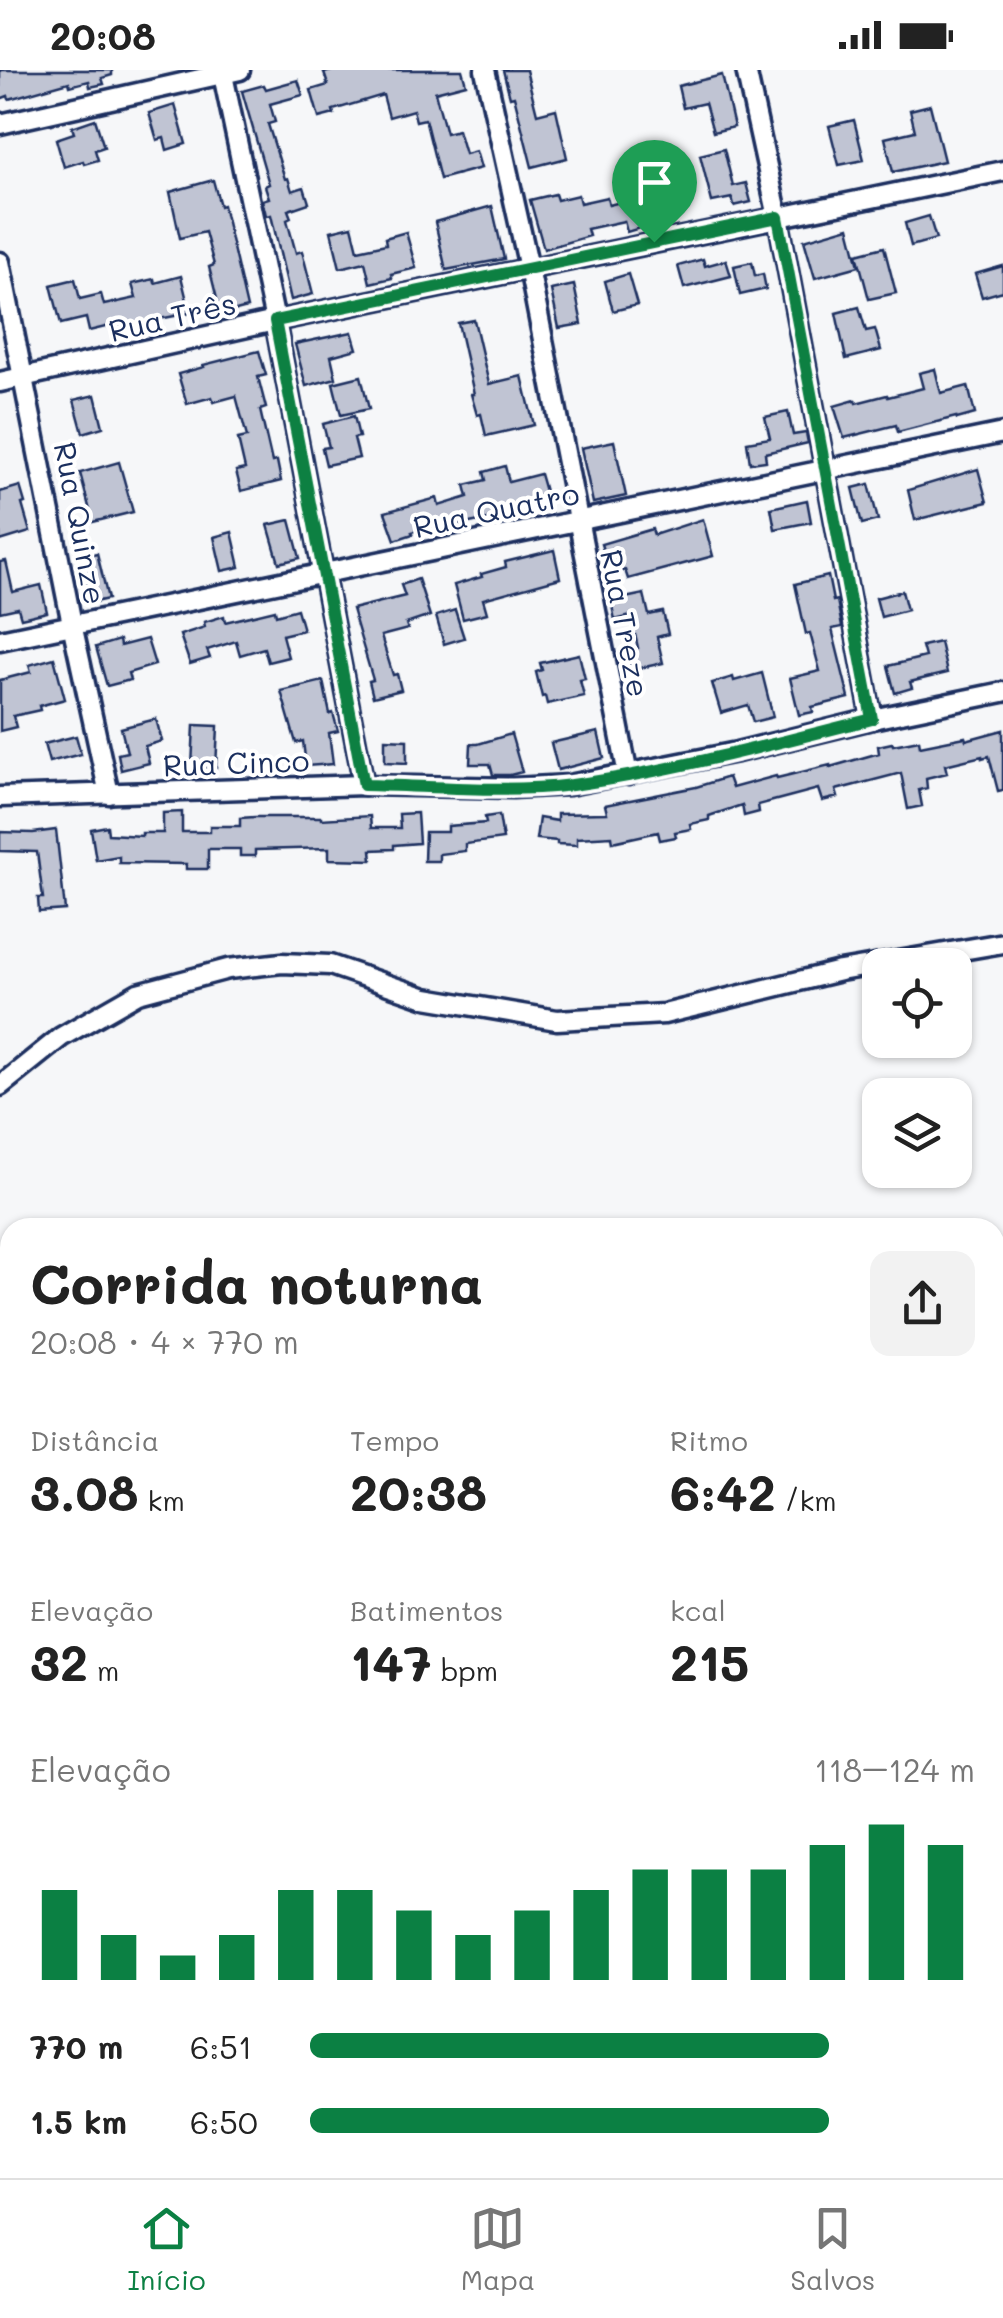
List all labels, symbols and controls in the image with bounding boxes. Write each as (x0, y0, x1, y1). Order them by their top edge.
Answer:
text: 20:08 (50, 10, 156, 60)
pin (612, 140, 697, 243)
icon: arrive (627, 155, 682, 210)
street label: Rua Três (104, 282, 240, 350)
street label: Rua Quinze (46, 438, 116, 608)
street label: Rua Quatro (409, 472, 583, 546)
street label: Rua Treze (592, 546, 660, 700)
street label: Rua Cinco (162, 739, 310, 785)
map controls (862, 948, 972, 1188)
button: locate (862, 948, 972, 1058)
button: layers (862, 1078, 972, 1188)
text: Corrida noturna (30, 1246, 483, 1318)
button: share (870, 1251, 975, 1356)
text: 20:08 · 4 × 770 m (30, 1320, 299, 1362)
text: Distância (30, 1422, 159, 1458)
text: Tempo (350, 1422, 439, 1458)
text: Ritmo (670, 1422, 748, 1458)
text: 3.08 (30, 1458, 139, 1524)
text: 20:38 (350, 1458, 487, 1524)
text: 6:42 (670, 1458, 776, 1524)
text: km (139, 1482, 185, 1518)
text: /km (776, 1482, 837, 1518)
text: Elevação (30, 1592, 153, 1628)
text: Batimentos (350, 1592, 503, 1628)
text: kcal (670, 1592, 726, 1628)
text: 32 (30, 1628, 88, 1694)
text: 147 (350, 1628, 432, 1694)
text: 215 (670, 1628, 749, 1694)
text: m (88, 1652, 119, 1688)
text: bpm (432, 1652, 498, 1688)
text: Elevação (30, 1748, 171, 1790)
text: 118–124 m (814, 1748, 975, 1790)
text: 770 m (30, 2025, 123, 2067)
text: 6:51 (190, 2025, 252, 2067)
text: 1.5 km (30, 2100, 127, 2142)
text: 6:50 (190, 2100, 258, 2142)
tab: Início (128, 2201, 206, 2297)
tab: Mapa (461, 2201, 535, 2297)
tab: Salvos (790, 2201, 875, 2297)

